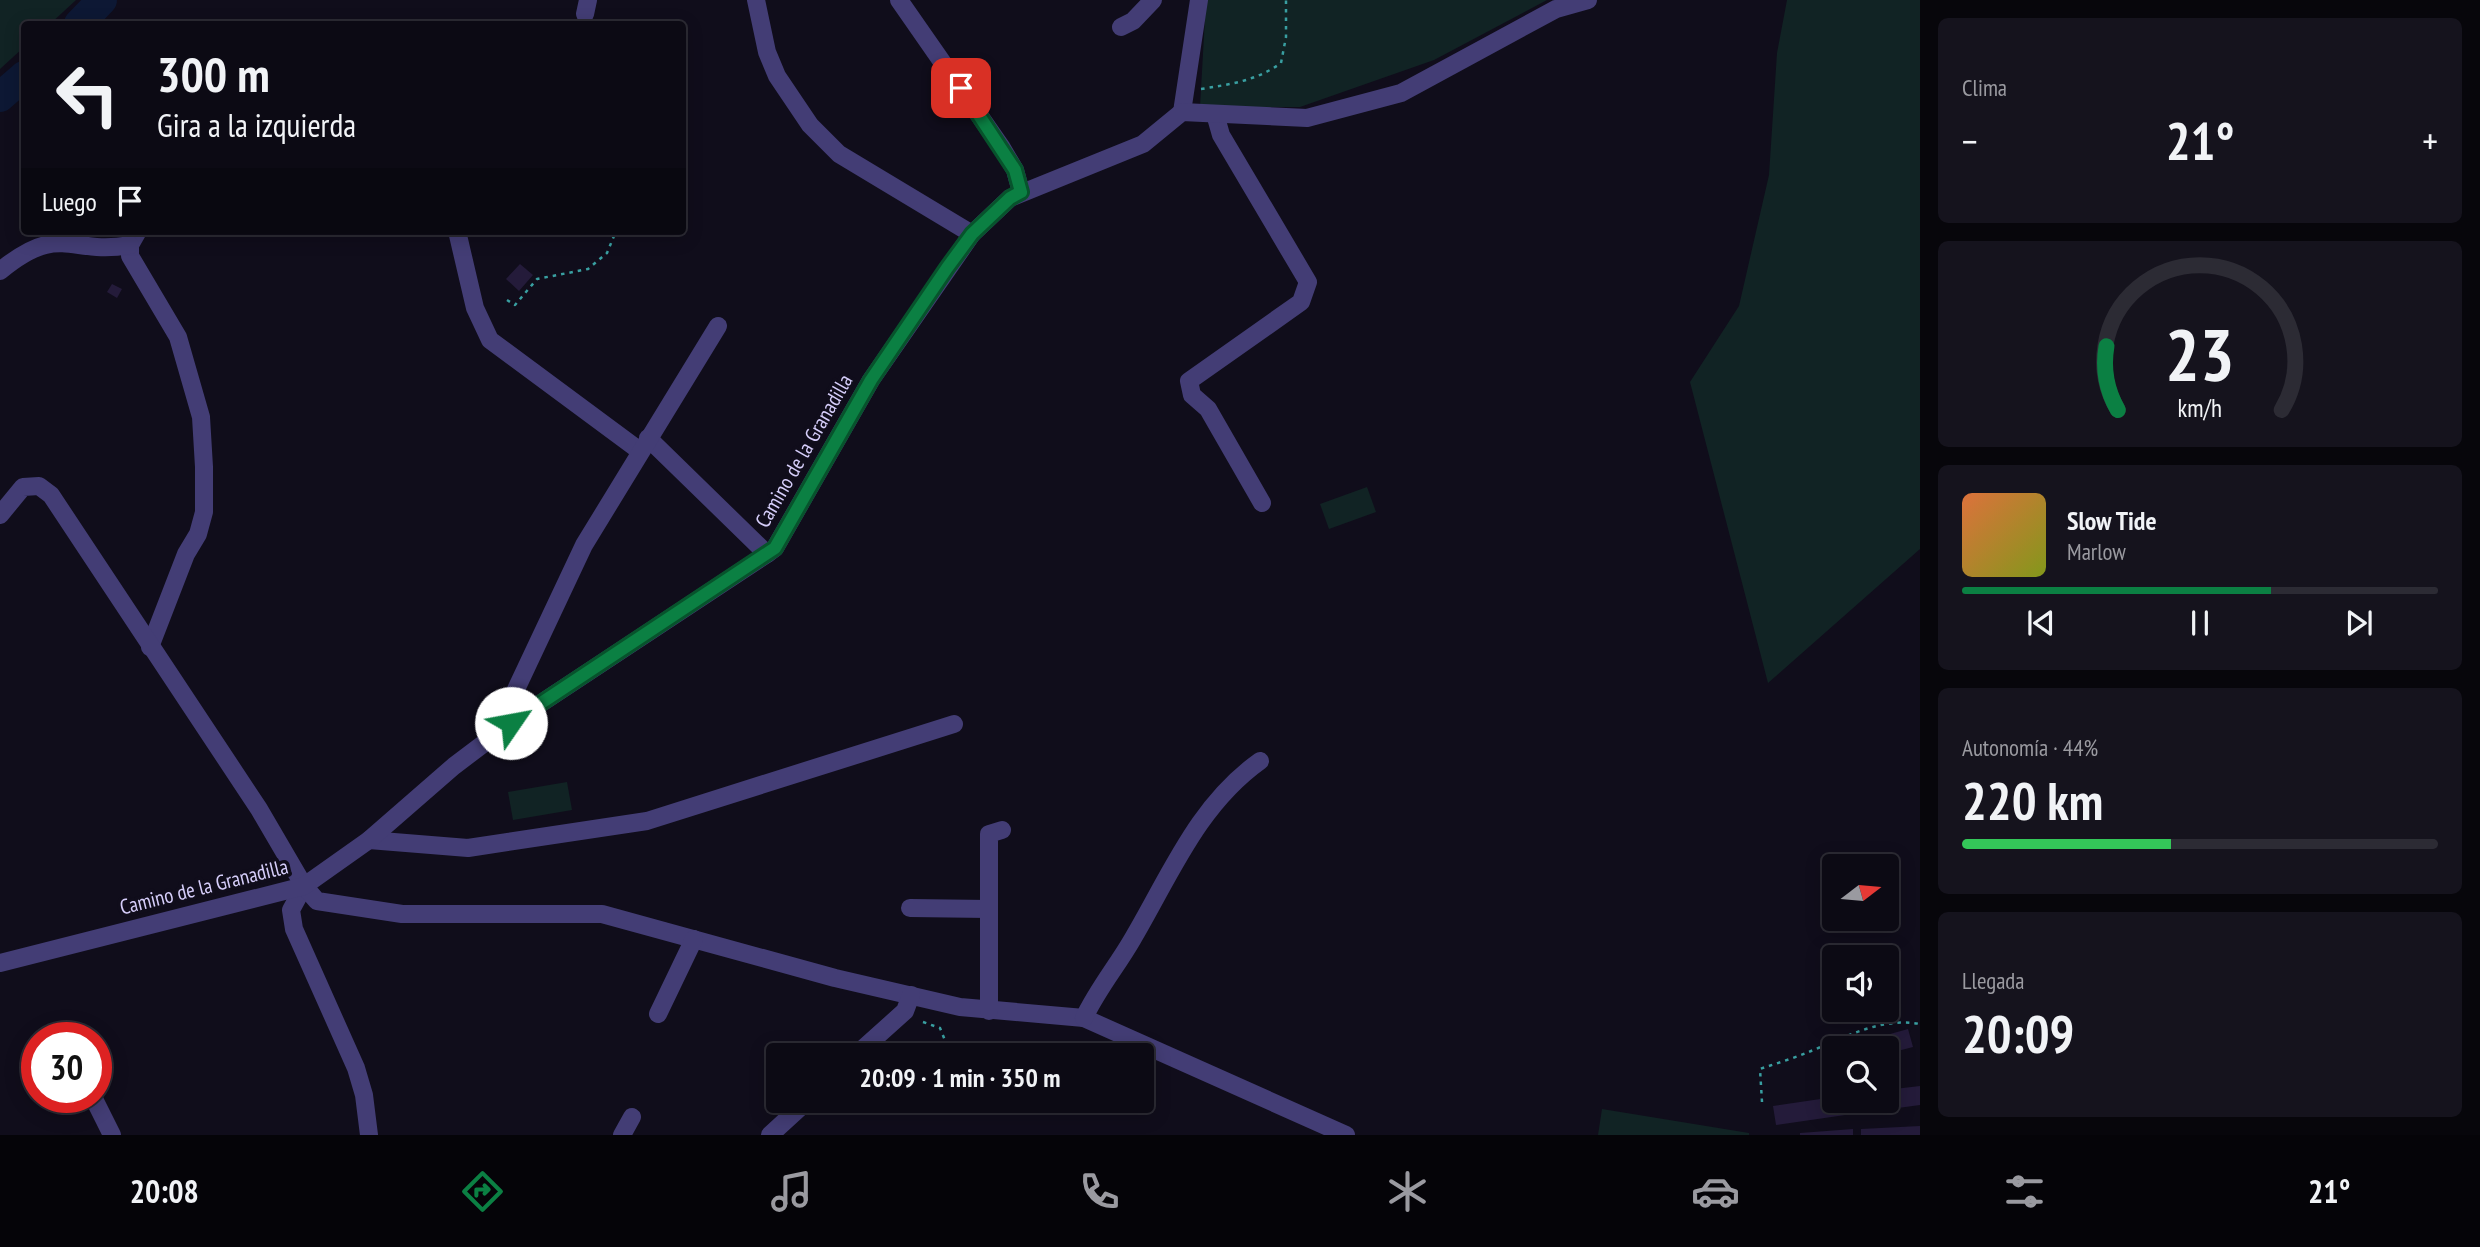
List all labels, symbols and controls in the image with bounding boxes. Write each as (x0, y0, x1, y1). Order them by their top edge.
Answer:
text: 300 m (157, 42, 270, 106)
icon: left (42, 49, 133, 140)
pin (931, 58, 991, 118)
icon: arrive (942, 69, 980, 107)
text: Clima (1962, 73, 2007, 102)
text: Gira a la izquierda (157, 104, 356, 146)
text: 21° (2166, 107, 2234, 174)
text: − (1962, 116, 1978, 165)
text: + (2422, 116, 2438, 165)
icon: arrive (111, 182, 149, 220)
text: Luego (42, 185, 97, 218)
text: 23 (2165, 307, 2235, 401)
street label: Camino de la Granadilla (749, 369, 858, 532)
text: km/h (2178, 392, 2222, 424)
text: Slow Tide (2067, 504, 2157, 537)
text: Marlow (2067, 537, 2126, 566)
icon: previous (2022, 604, 2060, 642)
icon: pause (2181, 604, 2219, 642)
icon: next (2340, 604, 2378, 642)
position arrow (474, 686, 548, 760)
text: Autonomía · 44% (1962, 733, 2098, 762)
text: 220 km (1962, 767, 2103, 834)
street label: Camino de la Granadilla (117, 853, 291, 920)
north arrow (1822, 854, 1899, 931)
map controls (1822, 854, 1899, 1113)
button: sound (1822, 945, 1899, 1022)
text: Llegada (1962, 966, 2025, 995)
text: 20:09 (1962, 1000, 2074, 1067)
speed limit sign: 30 (21, 1022, 112, 1113)
button: search (1822, 1036, 1899, 1113)
text: 20:09 · 1 min · 350 m (860, 1061, 1060, 1094)
icon: directions (458, 1167, 507, 1216)
icon: music (767, 1167, 816, 1216)
icon: phone (1075, 1167, 1124, 1216)
icon: climate (1383, 1167, 1432, 1216)
icon: car (1691, 1167, 1740, 1216)
icon: filters (2000, 1167, 2049, 1216)
text: 20:08 (130, 1170, 199, 1212)
text: 21° (2308, 1170, 2350, 1212)

